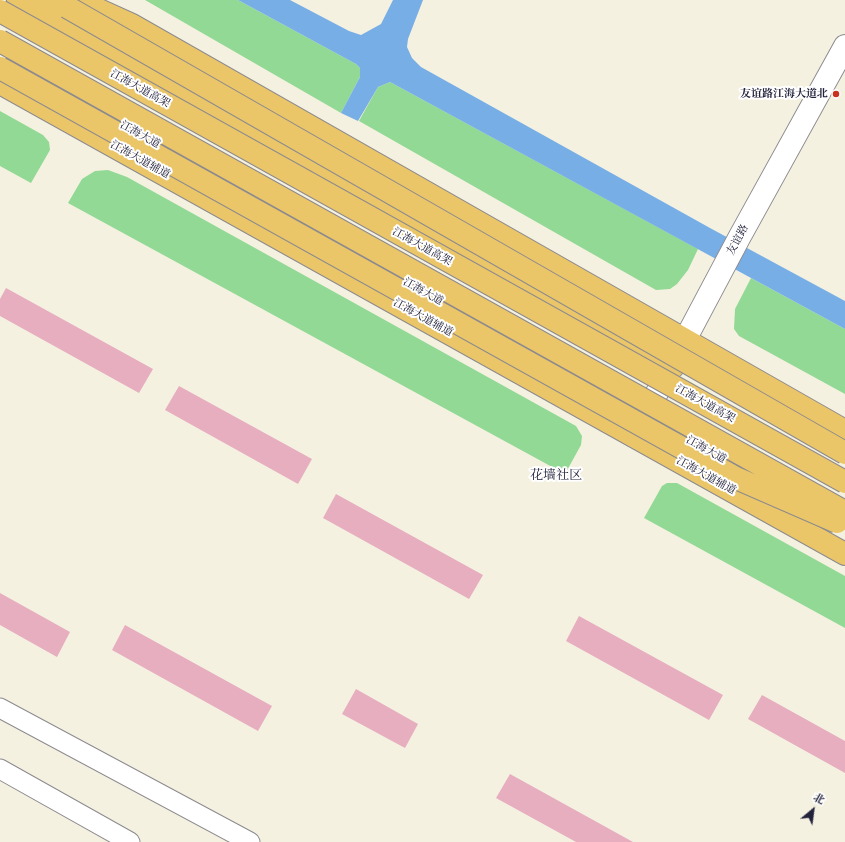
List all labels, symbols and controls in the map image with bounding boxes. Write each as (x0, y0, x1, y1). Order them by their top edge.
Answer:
street label: 江海大道高架 (108, 67, 172, 111)
place label: 友谊路江海大道北 (740, 87, 828, 101)
marker: 友谊路江海大道北 (831, 89, 841, 99)
street label: 江海大道 (118, 119, 162, 151)
street label: 江海大道辅道 (108, 138, 172, 182)
street label: 友谊路 (724, 222, 752, 258)
street label: 江海大道高架 (390, 225, 454, 269)
street label: 江海大道 (401, 276, 445, 308)
street label: 江海大道辅道 (391, 296, 455, 340)
street label: 江海大道高架 (673, 382, 737, 426)
street label: 江海大道 (684, 434, 728, 466)
street label: 江海大道辅道 (674, 454, 738, 498)
district label: 花墙社区 (530, 468, 582, 484)
north arrow (793, 790, 833, 830)
text: 北 (811, 791, 827, 807)

